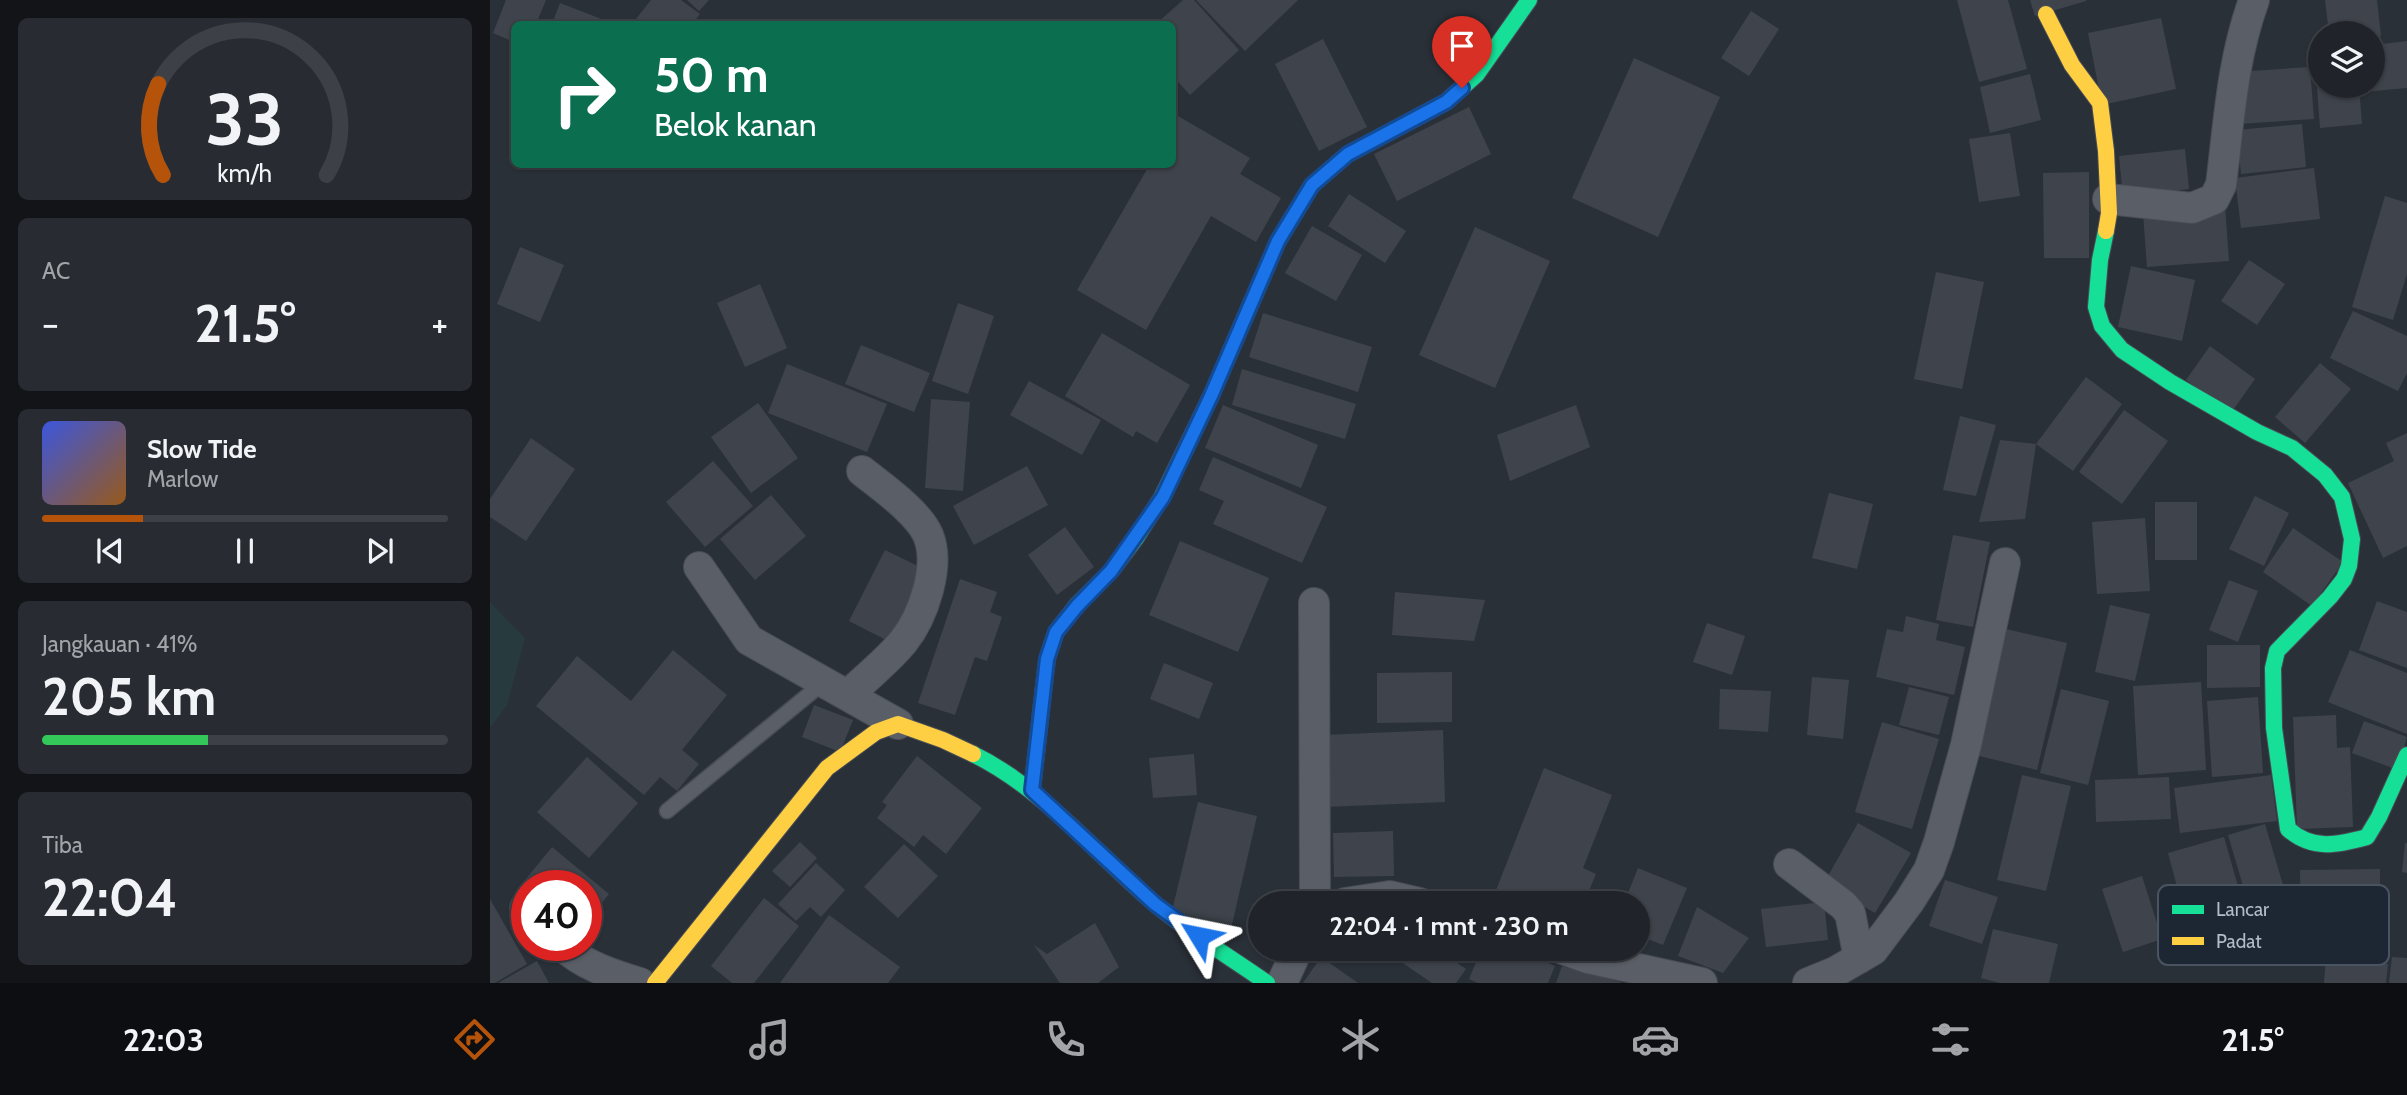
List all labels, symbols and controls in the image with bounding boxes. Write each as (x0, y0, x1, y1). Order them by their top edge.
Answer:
pin (1432, 16, 1492, 88)
map controls (2308, 21, 2385, 98)
button: layers (2308, 21, 2385, 98)
icon: arrive (1443, 27, 1481, 65)
text: 50 m (654, 45, 769, 104)
icon: right (539, 49, 630, 140)
text: 33 (206, 75, 284, 163)
text: Belok kanan (654, 105, 817, 144)
text: km/h (218, 158, 272, 188)
text: AC (42, 257, 70, 285)
text: 21.5° (194, 292, 296, 355)
text: − (42, 300, 59, 347)
text: + (431, 300, 448, 347)
text: Slow Tide (147, 433, 257, 465)
text: Marlow (147, 465, 218, 493)
icon: previous (91, 532, 129, 570)
icon: pause (226, 532, 264, 570)
icon: next (361, 532, 399, 570)
text: Jangkauan · 41% (42, 630, 197, 658)
text: 205 km (42, 665, 216, 728)
text: Tiba (42, 831, 83, 859)
text: 22:04 (42, 866, 178, 929)
speed limit sign: 40 (511, 870, 602, 961)
legend (2158, 885, 2389, 965)
text: Lancar (2216, 898, 2269, 921)
position arrow (1162, 899, 1236, 973)
text: 22:04 · 1 mnt · 230 m (1330, 910, 1569, 942)
text: Padat (2216, 930, 2262, 953)
icon: directions (450, 1015, 499, 1064)
icon: music (745, 1015, 794, 1064)
icon: phone (1041, 1015, 1090, 1064)
icon: climate (1336, 1015, 1385, 1064)
icon: car (1631, 1015, 1680, 1064)
icon: filters (1926, 1015, 1975, 1064)
text: 22:03 (123, 1020, 204, 1059)
text: 21.5° (2222, 1020, 2284, 1059)

